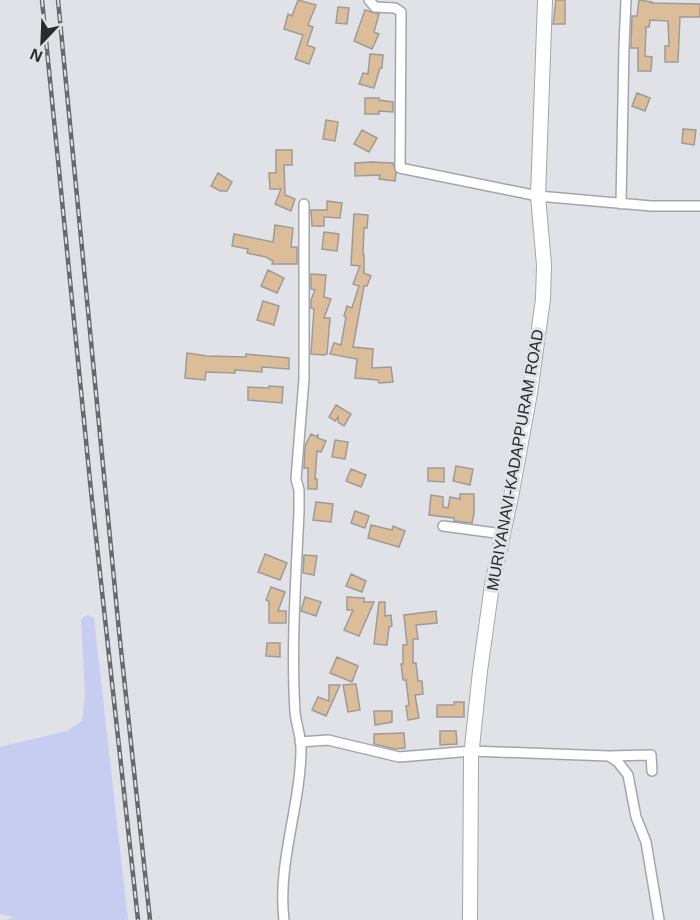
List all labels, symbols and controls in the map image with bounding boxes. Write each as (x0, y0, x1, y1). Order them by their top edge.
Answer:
north arrow (12, 12, 72, 72)
text: N (28, 45, 45, 65)
street label: MURIYANAVI-KADAPPURAM ROAD (484, 328, 546, 592)

